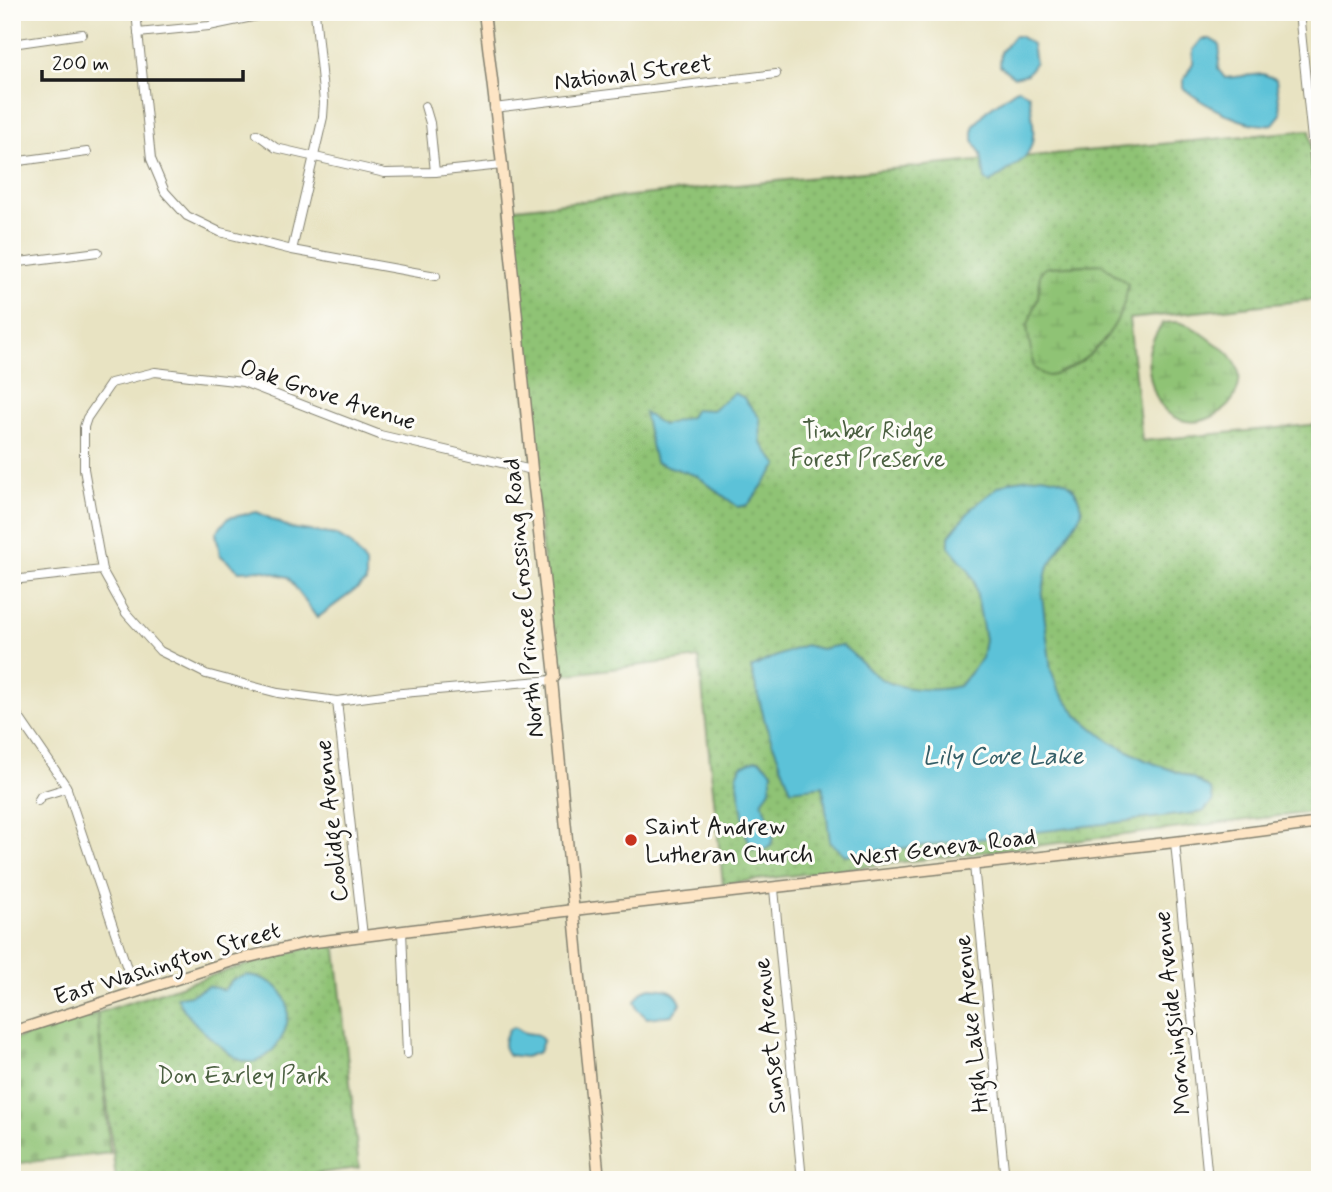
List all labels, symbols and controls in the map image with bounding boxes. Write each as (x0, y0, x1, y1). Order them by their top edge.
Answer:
scale bar (42, 38, 243, 82)
street label: National Street (552, 48, 714, 99)
text: 200 m (52, 50, 109, 78)
street label: Oak Grove Avenue (236, 352, 419, 438)
park label: Timber Ridge Forest Preserve (791, 416, 945, 475)
street label: North Prince Crossing Road (497, 457, 552, 739)
street label: Coolidge Avenue (309, 738, 359, 904)
water label: Lily Cove Lake (922, 740, 1085, 774)
place label: Saint Andrew Lutheran Church (645, 812, 813, 871)
street label: West Geneva Road (849, 822, 1038, 875)
marker: Saint Andrew Lutheran Church (623, 832, 639, 848)
street label: Morningside Avenue (1147, 909, 1203, 1116)
street label: East Washington Street (50, 915, 285, 1017)
street label: High Lake Avenue (948, 933, 1000, 1114)
street label: Sunset Avenue (747, 956, 794, 1115)
park label: Don Earley Park (157, 1061, 329, 1092)

